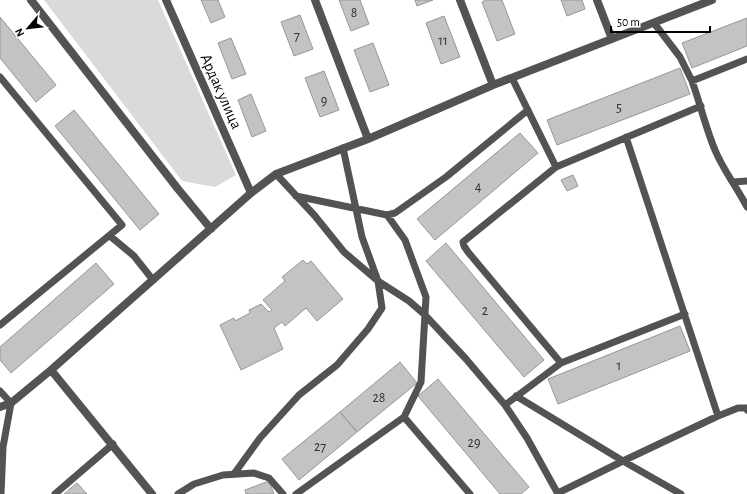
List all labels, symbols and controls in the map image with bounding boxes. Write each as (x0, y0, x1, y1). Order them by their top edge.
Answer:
house number: 8 (351, 6, 357, 20)
north arrow (8, 8, 48, 48)
scale bar (611, 8, 710, 34)
text: 50 m (617, 16, 640, 28)
text: N (13, 26, 26, 38)
house number: 7 (294, 29, 300, 43)
house number: 11 (438, 34, 448, 48)
street label: Ардак улица (197, 51, 245, 132)
house number: 9 (321, 94, 327, 108)
house number: 5 (616, 101, 622, 115)
house number: 4 (475, 180, 482, 194)
house number: 2 (482, 304, 488, 318)
house number: 1 (617, 359, 621, 373)
house number: 28 (372, 391, 386, 405)
house number: 29 (468, 436, 480, 450)
house number: 27 (314, 440, 326, 454)

